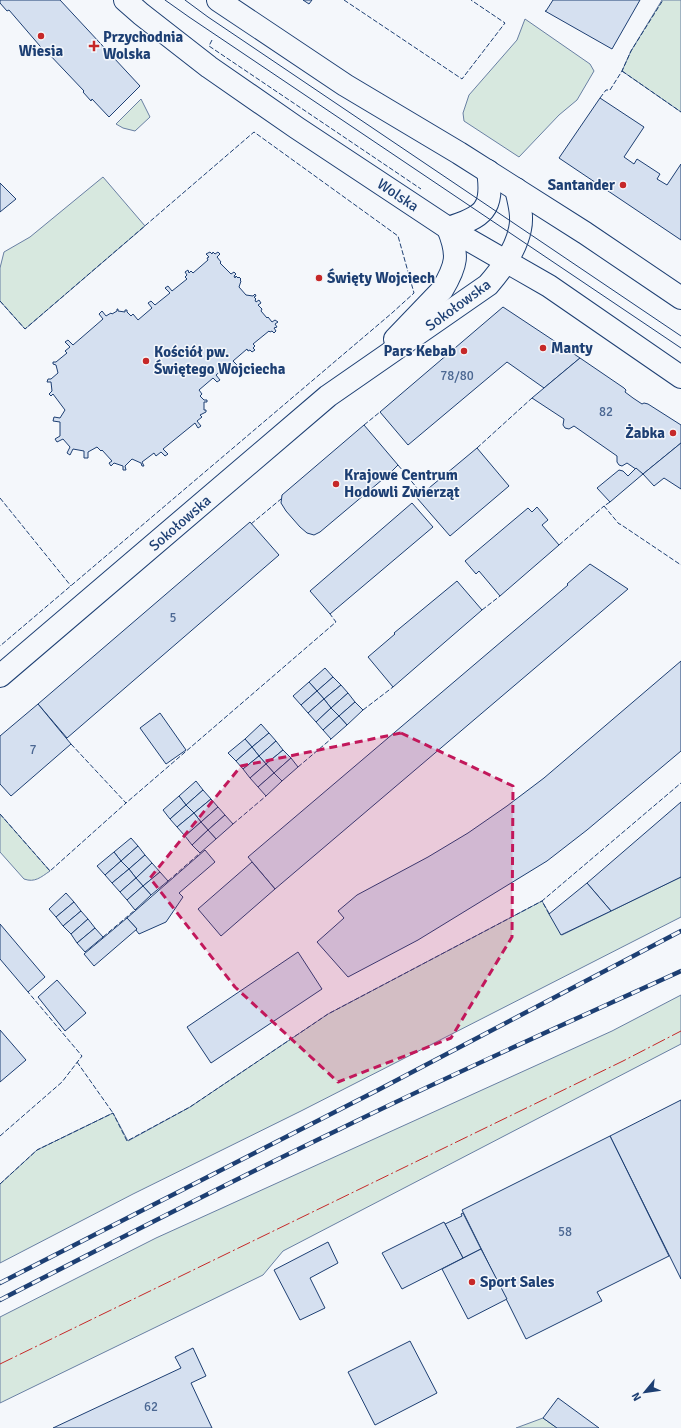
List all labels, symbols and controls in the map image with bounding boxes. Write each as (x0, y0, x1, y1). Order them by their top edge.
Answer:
place label: Przychodnia Wolska (103, 28, 184, 63)
marker: Wiesia (36, 31, 46, 41)
marker: Przychodnia Wolska (88, 40, 100, 52)
place label: Wiesia (19, 42, 63, 60)
street label: Wolska (374, 175, 422, 215)
place label: Santander (548, 176, 615, 194)
marker: Santander (618, 180, 628, 190)
place label: Święty Wojciech (327, 268, 435, 287)
marker: Święty Wojciech (314, 273, 324, 283)
street label: Sokołowska (422, 275, 494, 335)
place label: Manty (551, 339, 593, 357)
place label: Pars Kebab (384, 342, 456, 360)
place label: Kościół pw. Świętego Wojciecha (154, 343, 286, 378)
marker: Manty (538, 343, 548, 353)
marker: Pars Kebab (459, 346, 469, 356)
marker: Kościół pw. Świętego Wojciecha (141, 356, 151, 366)
house number: 78/80 (440, 368, 474, 384)
house number: 82 (599, 404, 613, 420)
place label: Żabka (625, 424, 665, 442)
marker: Żabka (668, 428, 678, 438)
place label: Krajowe Centrum Hodowli Zwierząt (344, 466, 460, 501)
marker: Krajowe Centrum Hodowli Zwierząt (331, 479, 341, 489)
street label: Sokołowska (145, 491, 215, 555)
house number: 5 (169, 610, 177, 626)
house number: 7 (29, 742, 37, 758)
house number: 58 (558, 1224, 572, 1240)
place label: Sport Sales (480, 1273, 555, 1291)
marker: Sport Sales (467, 1277, 477, 1287)
north arrow (625, 1372, 665, 1412)
text: N (629, 1390, 644, 1403)
house number: 62 (144, 1399, 158, 1415)

